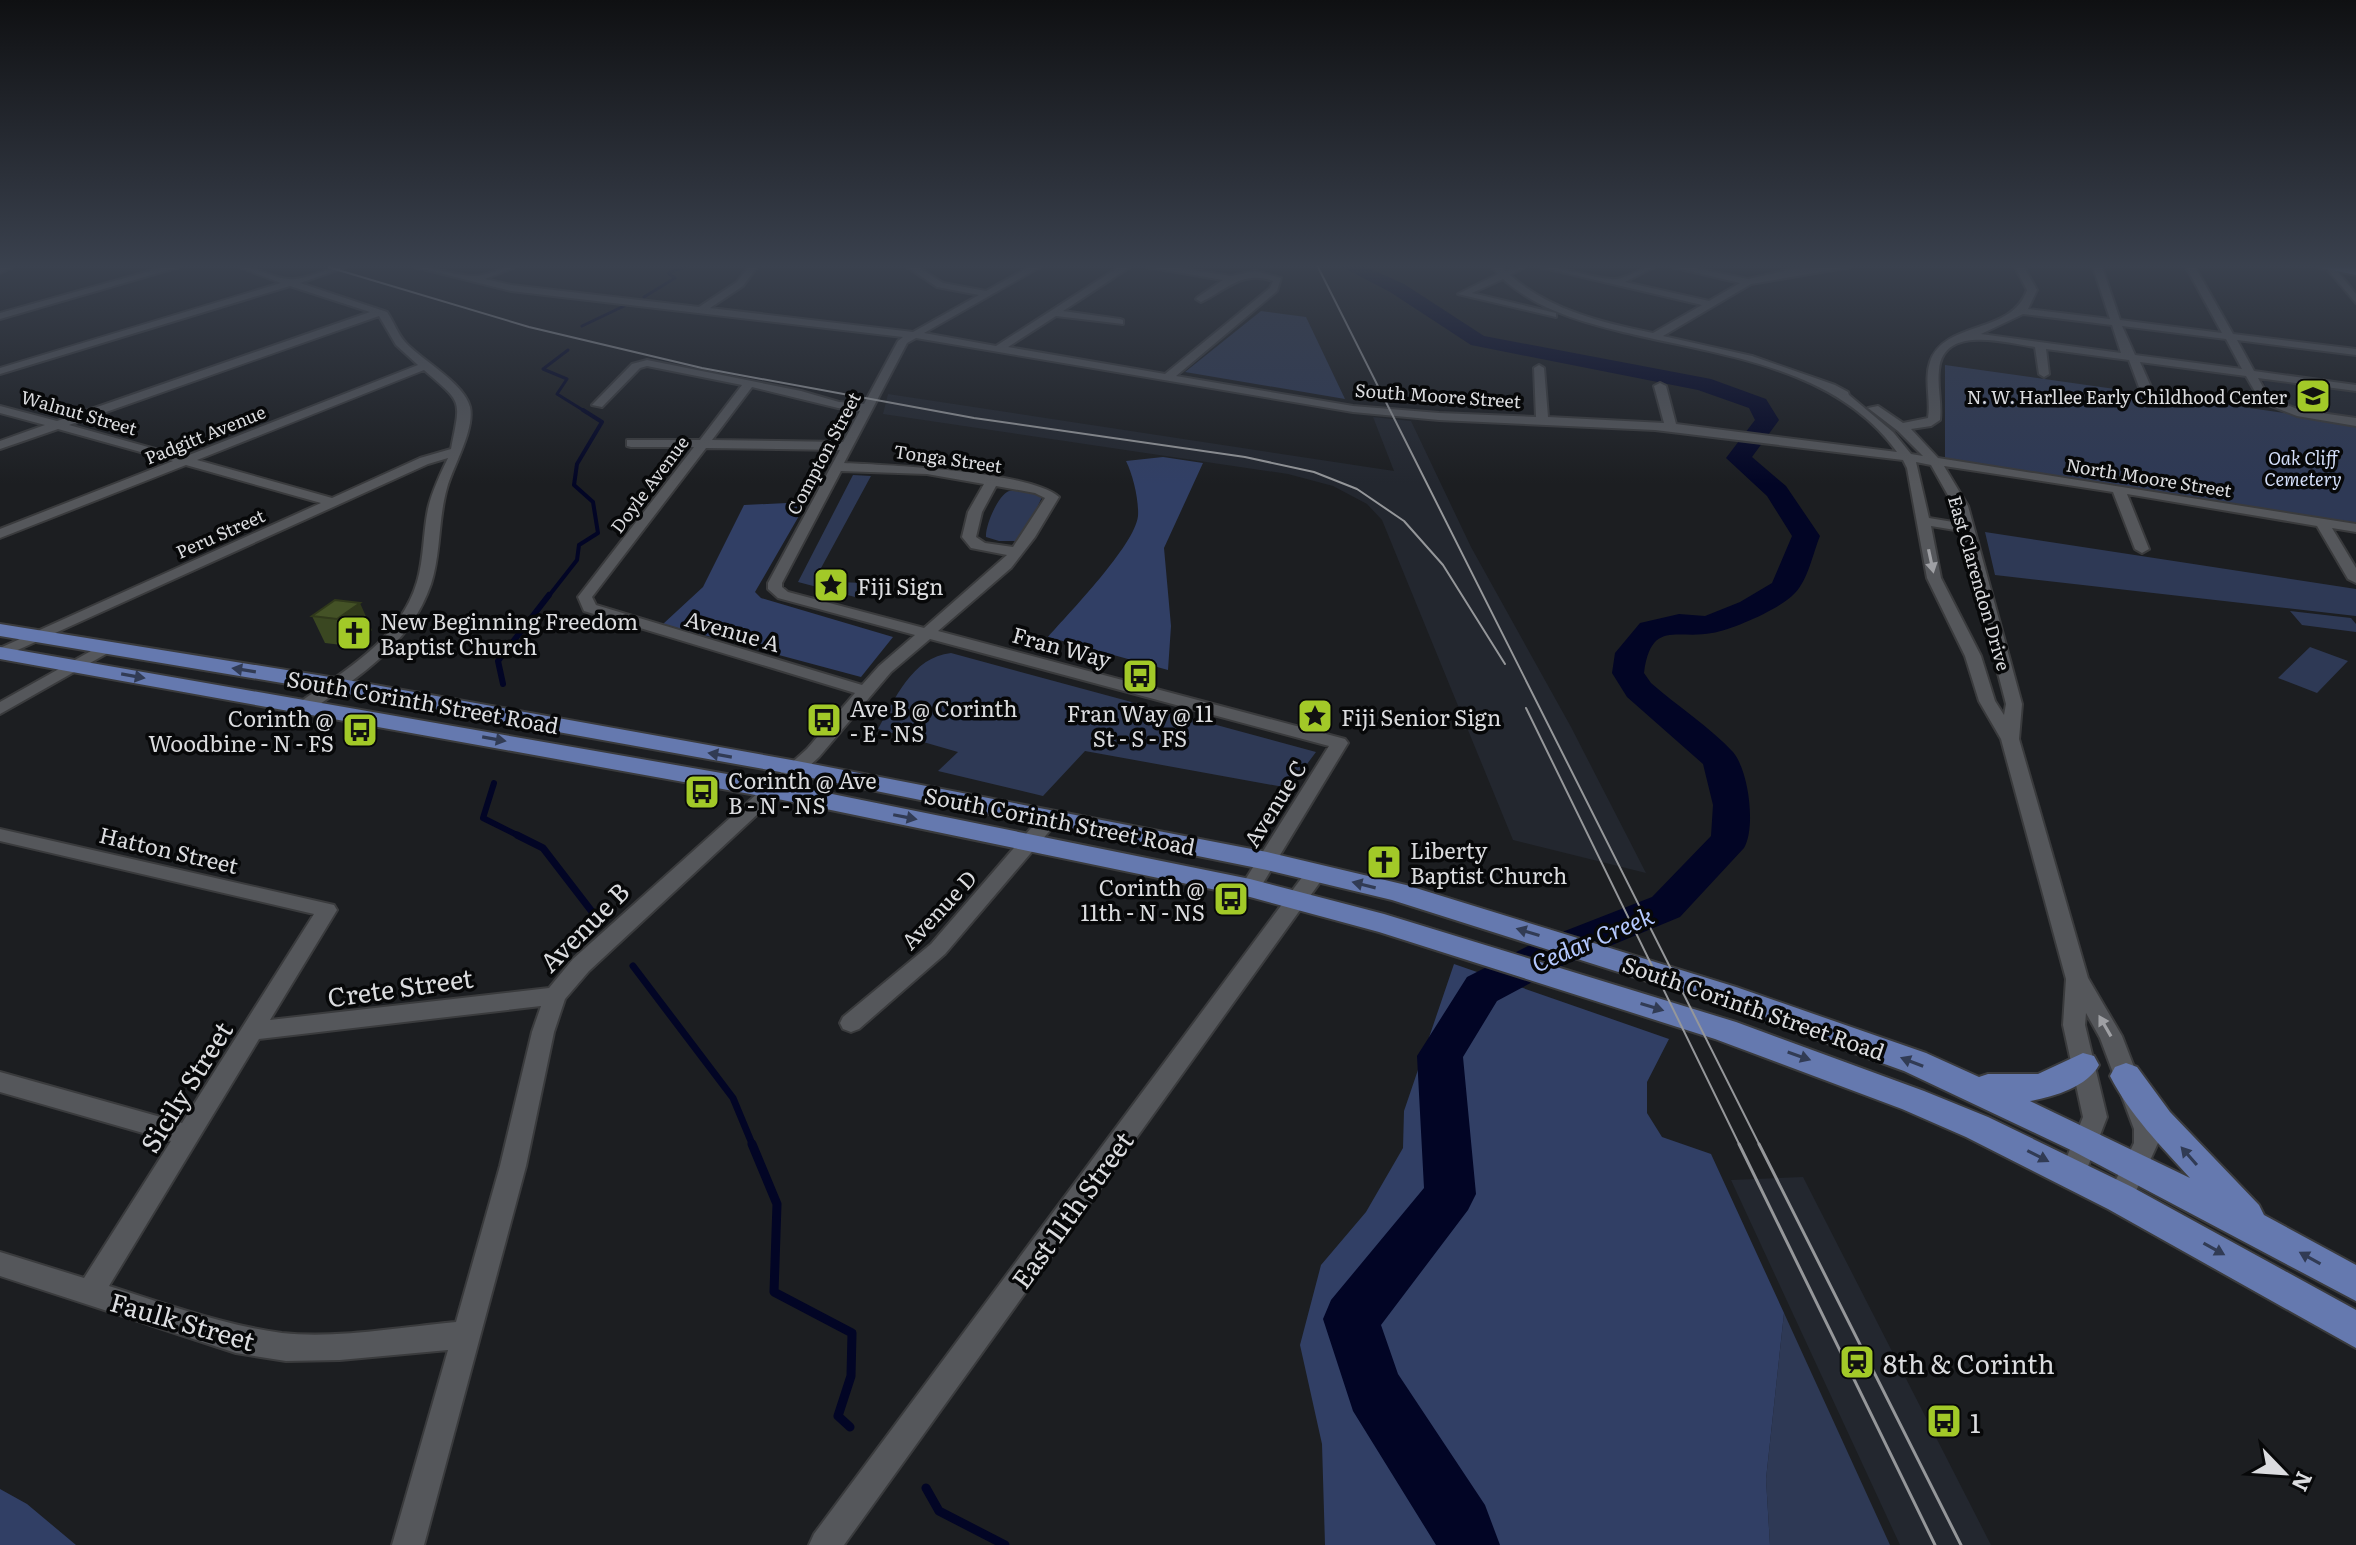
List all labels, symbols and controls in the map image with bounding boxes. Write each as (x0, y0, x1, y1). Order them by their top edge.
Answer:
street label: South Moore Street (1354, 376, 1523, 414)
school or university icon: N. W. Harllee Early Childhood Center (2294, 377, 2332, 415)
street label: Walnut Street (18, 383, 141, 442)
place label: N. W. Harllee Early Childhood Center (1967, 383, 2287, 410)
street label: Compton Street (779, 386, 867, 519)
street label: Padgitt Avenue (140, 397, 270, 471)
street label: Doyle Avenue (603, 430, 695, 538)
street label: Tonga Street (892, 437, 1005, 479)
park label: Oak Cliff Cemetery (2264, 444, 2342, 492)
street label: North Moore Street (2064, 451, 2234, 504)
street label: East Clarendon Drive (1942, 492, 2018, 674)
street label: Peru Street (171, 501, 270, 565)
one-way arrow (1925, 549, 1938, 574)
place icon: Fiji Sign (812, 566, 850, 604)
place label: Fiji Sign (857, 569, 944, 602)
street label: Avenue A (681, 601, 785, 659)
place label: New Beginning Freedom Baptist Church (380, 604, 638, 662)
church icon: New Beginning Freedom Baptist Church (335, 614, 373, 652)
street label: Fran Way (1009, 617, 1115, 675)
bus stop icon: Fran Way @ 11 St - S - FS (1121, 657, 1159, 695)
street label: South Corinth Street Road (285, 661, 561, 741)
one-way arrow (231, 663, 256, 675)
one-way arrow (120, 671, 145, 683)
place label: Ave B @ Corinth - E - NS (850, 691, 1018, 749)
place label: Fran Way @ 11 St - S - FS (1067, 696, 1213, 754)
place icon: Fiji Senior Sign (1296, 697, 1334, 735)
place label: Fiji Senior Sign (1341, 700, 1501, 733)
place label: Corinth @ Woodbine - N - FS (148, 701, 334, 759)
bus stop icon: Ave B @ Corinth - E - NS (805, 701, 843, 739)
bus stop icon: Corinth @ Woodbine - N - FS (341, 711, 379, 749)
one-way arrow (481, 733, 506, 745)
one-way arrow (708, 748, 733, 760)
street label: Avenue C (1234, 753, 1314, 853)
place label: Corinth @ Ave B - N - NS (728, 763, 877, 821)
bus stop icon: Corinth @ Ave B - N - NS (683, 773, 721, 811)
street label: South Corinth Street Road (922, 778, 1198, 862)
one-way arrow (892, 811, 917, 823)
street label: Hatton Street (96, 817, 242, 881)
place label: Liberty Baptist Church (1410, 833, 1567, 891)
church icon: Liberty Baptist Church (1365, 843, 1403, 881)
street label: Avenue D (892, 862, 984, 956)
place label: Corinth @ 11th - N - NS (1081, 870, 1205, 928)
street label: Avenue B (529, 872, 637, 980)
one-way arrow (1351, 878, 1376, 890)
bus stop icon: Corinth @ 11th - N - NS (1212, 880, 1250, 918)
water label: Cedar Creek (1526, 896, 1659, 979)
one-way arrow (1516, 925, 1540, 938)
street label: South Corinth Street Road (1618, 947, 1890, 1067)
street label: Crete Street (325, 956, 476, 1016)
one-way arrow (1640, 1001, 1664, 1014)
street label: Sicily Street (129, 1012, 241, 1159)
one-way arrow (2098, 1015, 2112, 1037)
one-way arrow (1787, 1050, 1811, 1062)
one-way arrow (1900, 1055, 1924, 1068)
street label: East 11th Street (1001, 1122, 1142, 1296)
one-way arrow (2181, 1146, 2198, 1166)
one-way arrow (2027, 1150, 2050, 1163)
one-way arrow (2202, 1242, 2225, 1256)
one-way arrow (2298, 1251, 2321, 1265)
street label: Faulk Street (106, 1281, 260, 1359)
station icon: 8th & Corinth (1838, 1343, 1876, 1381)
place label: 8th & Corinth (1883, 1343, 2055, 1382)
bus stop icon: 1 (1925, 1402, 1963, 1440)
place label: 1 (1970, 1402, 1981, 1441)
north arrow (2244, 1433, 2324, 1513)
text: N (2285, 1467, 2322, 1497)

